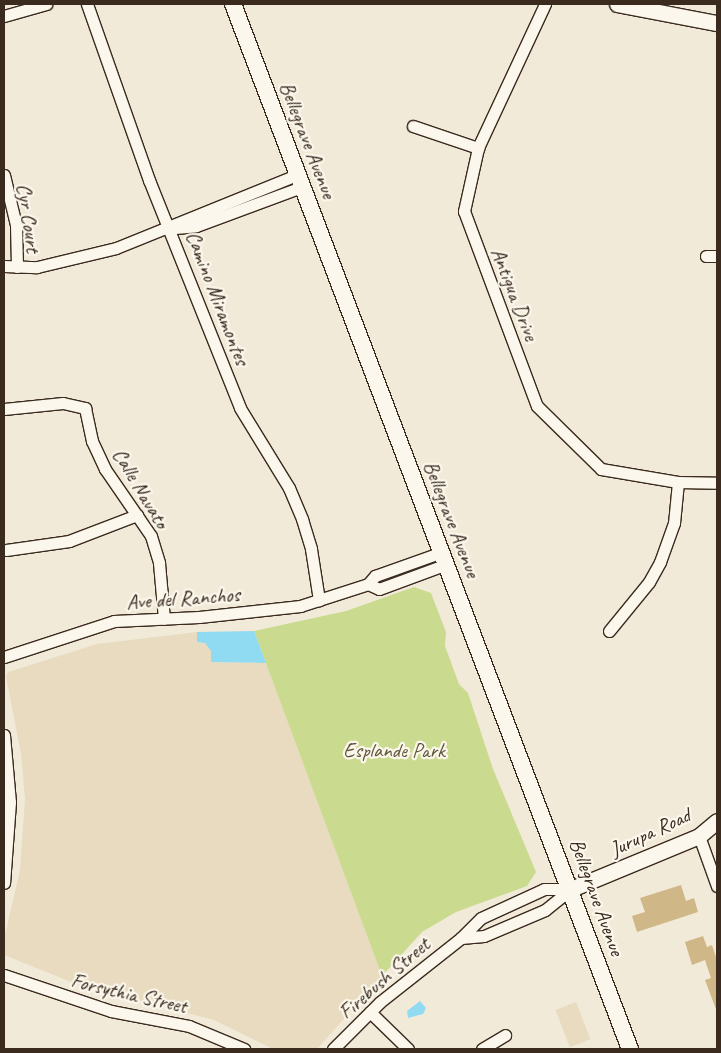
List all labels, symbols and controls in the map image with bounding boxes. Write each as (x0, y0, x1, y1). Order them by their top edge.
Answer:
street label: Bellegrave Avenue (274, 78, 342, 202)
street label: Cyr Court (12, 182, 46, 254)
street label: Camino Miramontes (181, 227, 255, 369)
street label: Antigua Drive (486, 244, 544, 344)
street label: Calle Navato (107, 443, 175, 533)
street label: Bellegrave Avenue (418, 457, 486, 581)
street label: Ave del Ranchos (125, 581, 241, 615)
park label: Esplande Park (343, 737, 445, 763)
street label: Jurupa Road (606, 802, 694, 862)
street label: Bellegrave Avenue (564, 835, 630, 959)
street label: Firebush Street (333, 932, 435, 1024)
street label: Forsythia Street (69, 967, 189, 1019)

